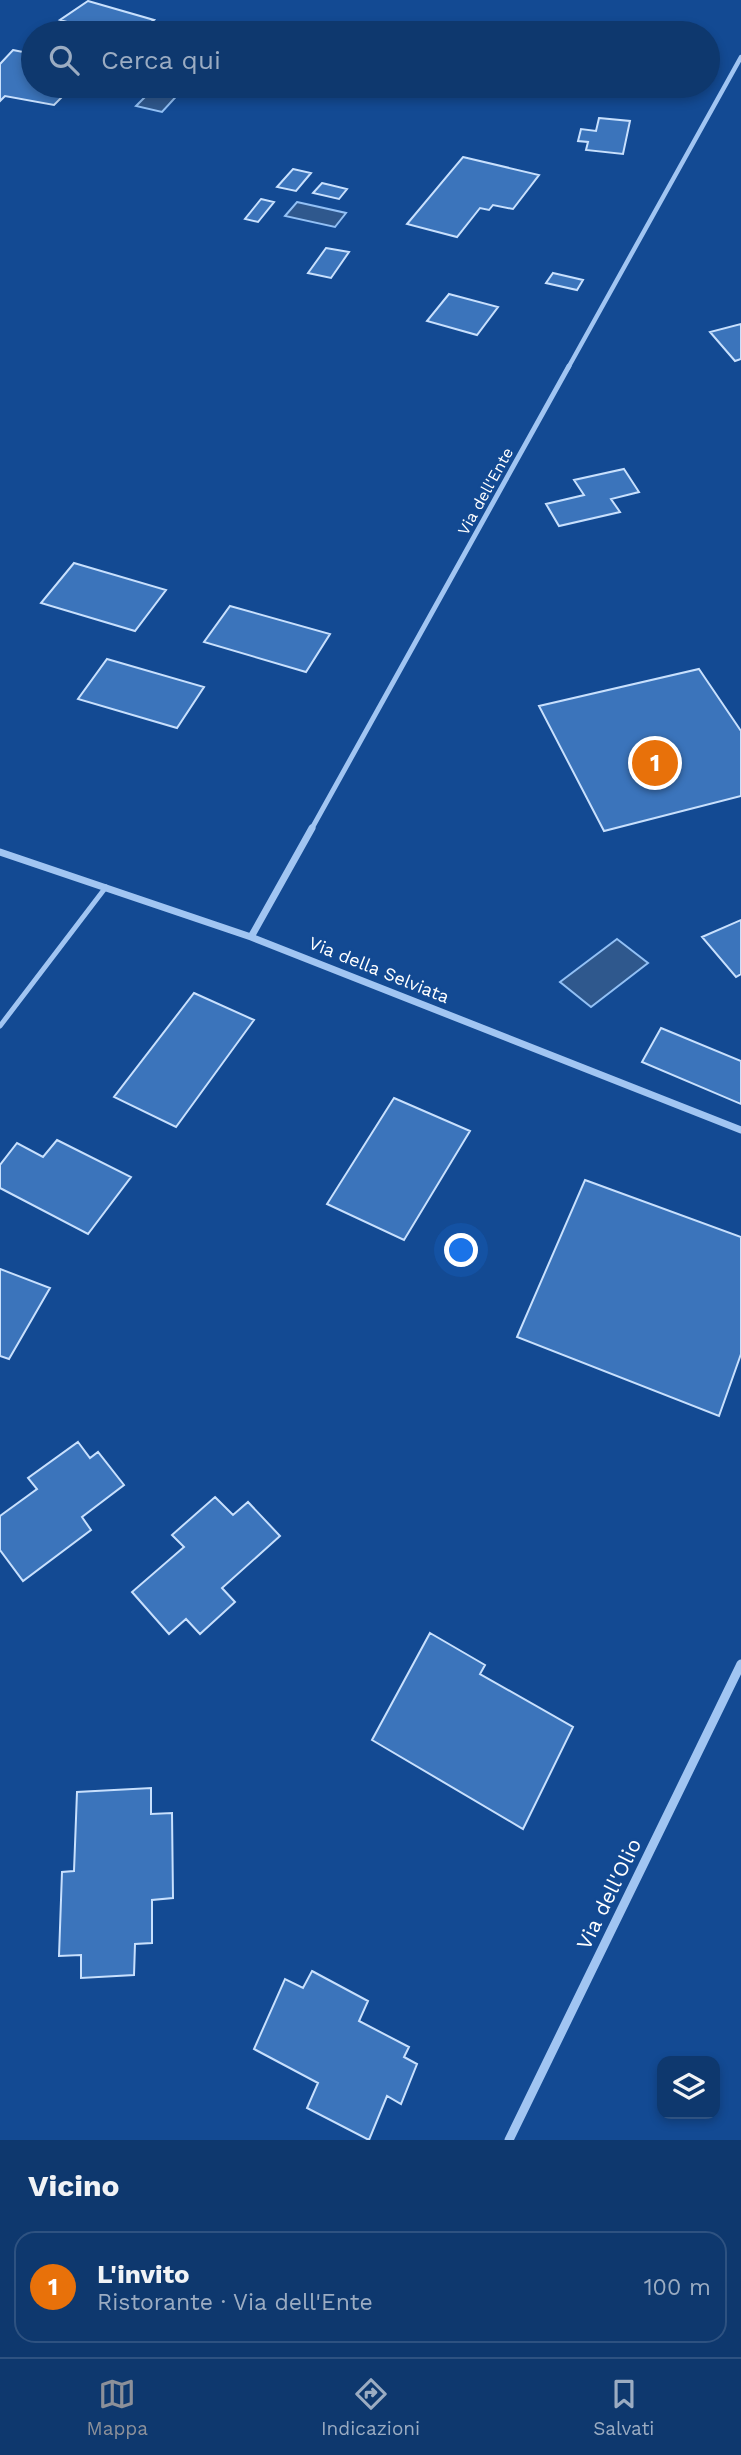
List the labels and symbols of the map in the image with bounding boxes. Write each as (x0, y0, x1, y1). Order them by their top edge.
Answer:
street label: Via dell'Ente (454, 444, 517, 538)
pin: 1 (632, 737, 678, 789)
street label: Via della Selviata (306, 932, 453, 1007)
your location (444, 1233, 478, 1267)
street label: Via dell'Olio (571, 1834, 646, 1953)

